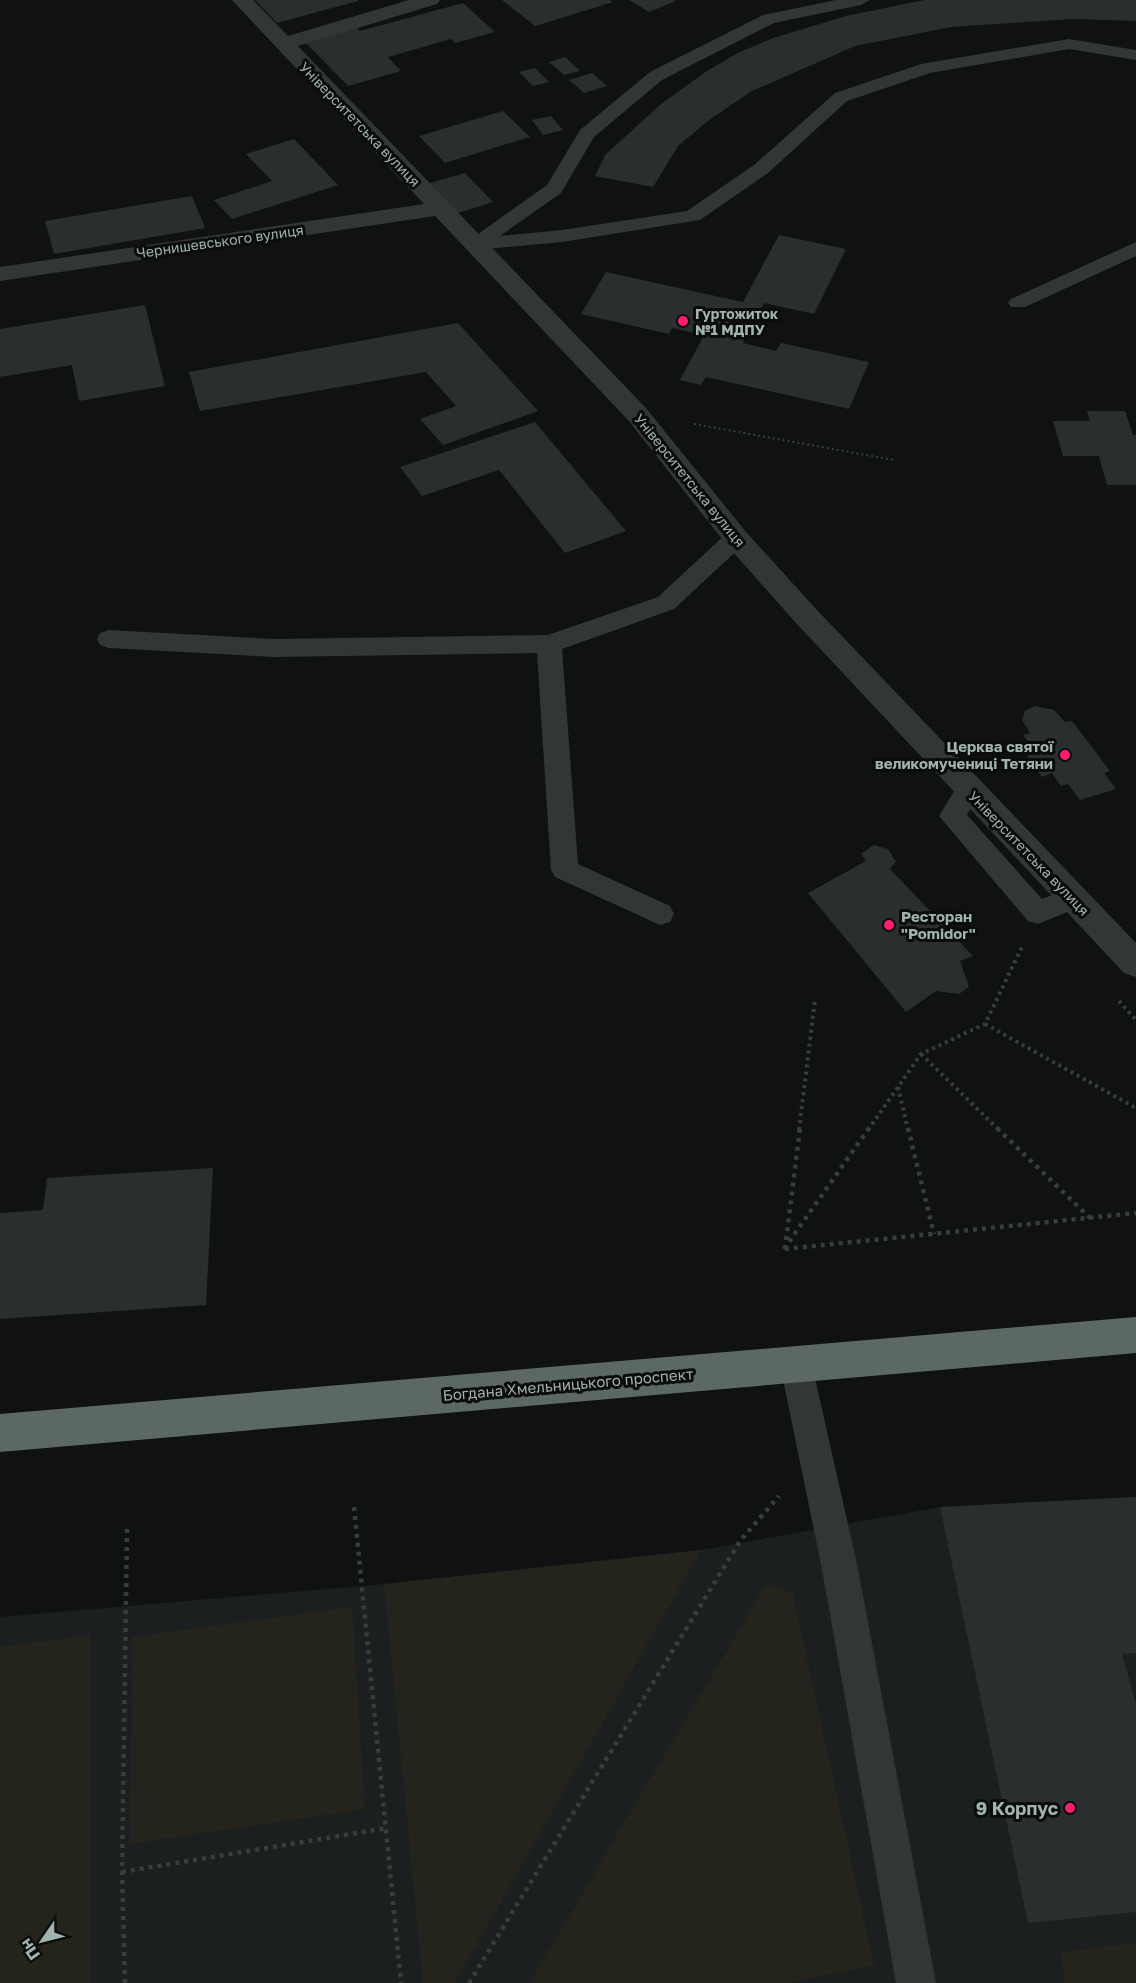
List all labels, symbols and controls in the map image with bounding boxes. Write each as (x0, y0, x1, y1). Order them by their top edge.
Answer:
street label: Університетська вулиця (296, 58, 424, 190)
street label: Чернишевського вулиця (135, 221, 305, 261)
place label: Гуртожиток №1 МДПУ (695, 305, 778, 338)
marker: Гуртожиток №1 МДПУ (676, 314, 690, 328)
street label: Університетська вулиця (631, 410, 749, 550)
place label: Церква святої великомучениці Тетяни (875, 737, 1054, 772)
marker: Церква святої великомучениці Тетяни (1058, 748, 1072, 762)
street label: Університетська вулиця (965, 787, 1093, 919)
place label: Ресторан "Pomidor" (901, 907, 976, 942)
marker: Ресторан "Pomidor" (882, 918, 896, 932)
street label: Богдана Хмельницького проспект (442, 1364, 695, 1404)
place label: 9 Корпус (976, 1797, 1058, 1819)
marker: 9 Корпус (1063, 1801, 1077, 1815)
north arrow (12, 1911, 72, 1971)
text: Пн (15, 1935, 44, 1964)

